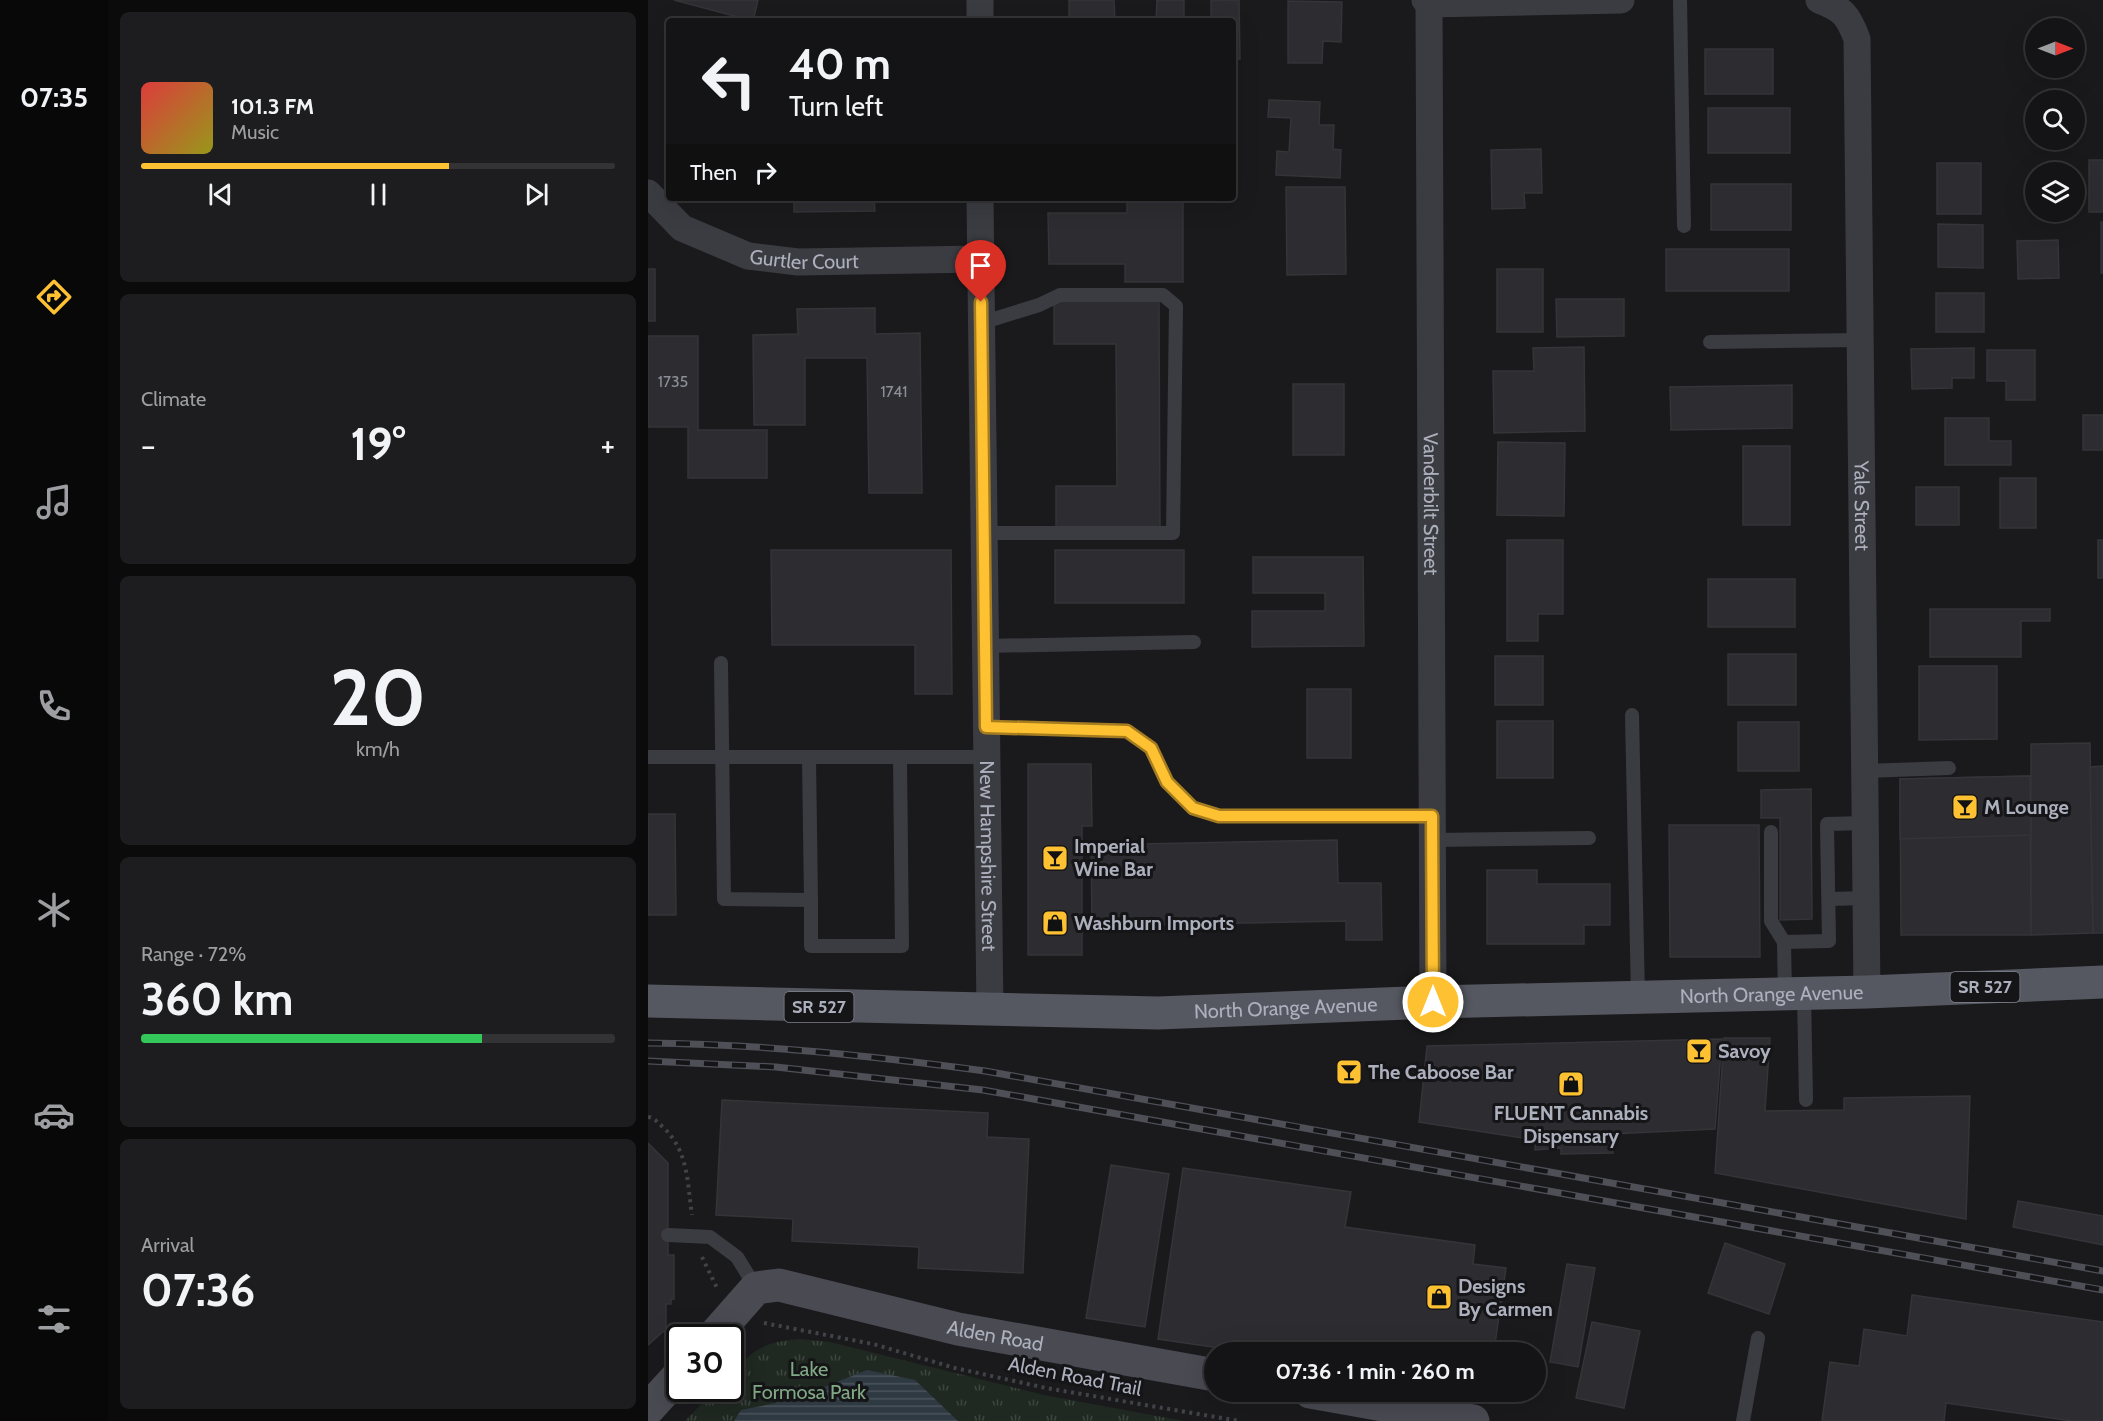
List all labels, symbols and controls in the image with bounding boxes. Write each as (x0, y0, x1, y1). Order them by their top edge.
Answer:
north arrow (2025, 18, 2085, 78)
map controls (2025, 18, 2085, 222)
text: 40 m (789, 38, 891, 90)
icon: left (690, 42, 768, 120)
text: 07:35 (20, 81, 88, 114)
text: Turn left (789, 90, 883, 123)
button: search (2025, 90, 2085, 150)
text: 101.3 FM (231, 93, 314, 120)
text: Music (231, 120, 279, 144)
icon: right (749, 156, 782, 189)
text: Then (690, 159, 737, 186)
button: layers (2025, 162, 2085, 222)
icon: previous (204, 178, 237, 211)
icon: pause (362, 178, 395, 211)
icon: next (520, 178, 553, 211)
pin (955, 240, 1006, 302)
street label: Gurtler Court (748, 244, 859, 274)
icon: arrive (964, 249, 997, 282)
icon: directions (33, 276, 75, 318)
house number: 1735 (658, 372, 688, 391)
house number: 1741 (880, 382, 908, 401)
text: Climate (141, 387, 206, 411)
text: 19° (351, 417, 405, 471)
text: − (141, 425, 156, 465)
text: + (600, 425, 615, 465)
street label: Vanderbilt Street (1419, 433, 1443, 576)
street label: Yale Street (1849, 459, 1874, 551)
icon: music (33, 481, 75, 523)
text: 20 (330, 650, 426, 745)
icon: phone (33, 685, 75, 727)
text: km/h (356, 737, 400, 761)
street label: New Hampshire Street (975, 760, 1001, 952)
bar icon: M Lounge (1950, 792, 1980, 822)
place label: M Lounge (1984, 795, 2069, 819)
place label: Imperial Wine Bar (1074, 834, 1153, 881)
bar icon: Imperial Wine Bar (1040, 843, 1070, 873)
icon: climate (33, 889, 75, 931)
shop icon: Washburn Imports (1040, 908, 1070, 938)
place label: Washburn Imports (1074, 911, 1234, 935)
text: Range · 72% (141, 942, 246, 966)
position arrow (1401, 970, 1465, 1034)
text: 360 km (141, 972, 293, 1026)
road number: SR 527 (1950, 972, 2020, 1002)
street label: North Orange Avenue (1679, 980, 1864, 1008)
road number: SR 527 (784, 992, 854, 1022)
street label: North Orange Avenue (1194, 992, 1378, 1024)
bar icon: Savoy (1684, 1036, 1714, 1066)
place label: Savoy (1718, 1039, 1771, 1063)
bar icon: The Caboose Bar (1334, 1057, 1364, 1087)
place label: The Caboose Bar (1368, 1060, 1514, 1084)
shop icon: FLUENT Cannabis Dispensary (1556, 1069, 1586, 1099)
icon: car (33, 1094, 75, 1136)
place label: FLUENT Cannabis Dispensary (1494, 1101, 1648, 1148)
text: Arrival (141, 1233, 194, 1257)
text: 07:36 (141, 1263, 255, 1317)
place label: Designs By Carmen (1458, 1274, 1553, 1321)
shop icon: Designs By Carmen (1424, 1282, 1454, 1312)
icon: filters (33, 1298, 75, 1340)
street label: Alden Road (945, 1315, 1045, 1356)
speed limit sign: 30 (666, 1324, 744, 1402)
street label: Alden Road Trail (1006, 1351, 1144, 1401)
park label: Lake Formosa Park (752, 1357, 866, 1404)
text: 07:36 · 1 min · 260 m (1275, 1358, 1475, 1385)

